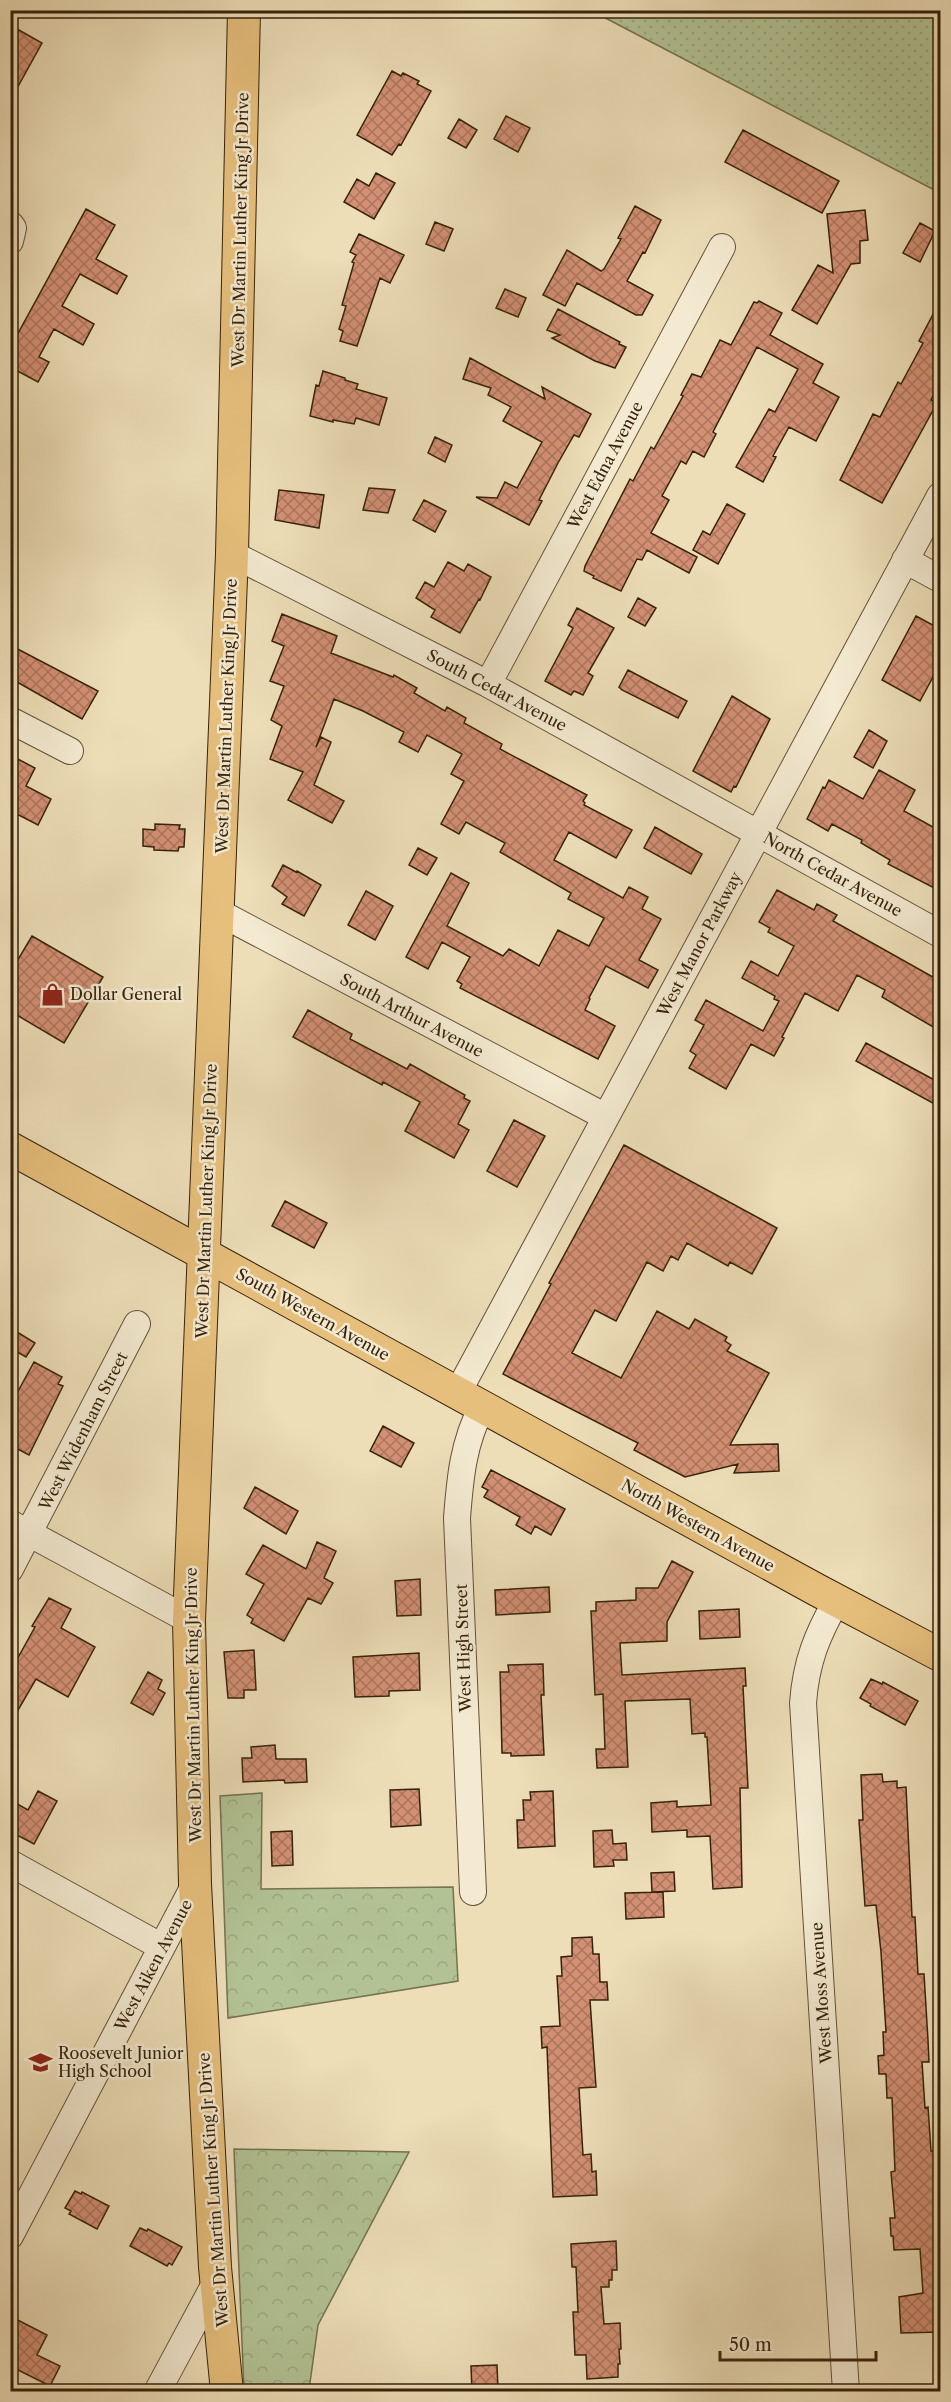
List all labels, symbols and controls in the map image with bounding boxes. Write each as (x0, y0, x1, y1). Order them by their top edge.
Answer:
street label: West Dr Martin Luther King Jr Drive (228, 92, 252, 369)
street label: West Edna Avenue (562, 398, 647, 533)
street label: West Dr Martin Luther King Jr Drive (211, 578, 241, 855)
street label: South Cedar Avenue (424, 645, 570, 735)
street label: North Cedar Avenue (760, 828, 906, 921)
street label: West Manor Parkway (652, 867, 746, 1021)
street label: South Arthur Avenue (337, 969, 487, 1061)
shop icon: Dollar General (39, 981, 65, 1007)
place label: Dollar General (70, 984, 182, 1004)
street label: West Dr Martin Luther King Jr Drive (191, 1063, 221, 1340)
street label: South Western Avenue (233, 1263, 393, 1365)
street label: West Widenham Street (34, 1348, 132, 1515)
street label: North Western Avenue (618, 1474, 778, 1576)
street label: West Dr Martin Luther King Jr Drive (181, 1567, 205, 1844)
street label: West High Street (451, 1583, 475, 1714)
street label: West Aiken Avenue (109, 1896, 196, 2035)
street label: West Moss Avenue (806, 1921, 836, 2065)
place label: Roosevelt Junior High School (58, 2043, 184, 2081)
school or university icon: Roosevelt Junior High School (27, 2049, 53, 2075)
street label: West Dr Martin Luther King Jr Drive (193, 2052, 233, 2329)
scale bar (720, 2324, 876, 2362)
text: 50 m (729, 2334, 772, 2356)

